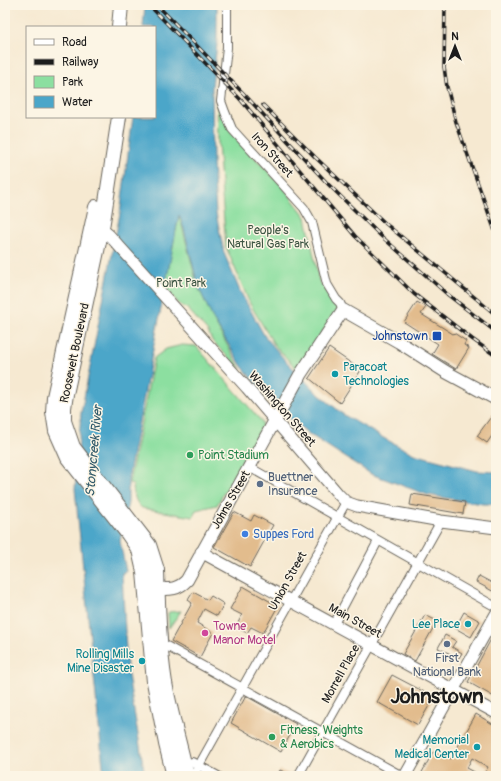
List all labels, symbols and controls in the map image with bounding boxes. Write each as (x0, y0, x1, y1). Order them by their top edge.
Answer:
legend (26, 26, 156, 118)
north arrow (435, 26, 475, 66)
text: N (451, 30, 459, 43)
text: Road (62, 35, 87, 50)
text: Railway (62, 55, 98, 70)
text: Park (62, 75, 83, 90)
text: Water (62, 95, 93, 110)
street label: Iron Street (248, 129, 296, 181)
park label: People's Natural Gas Park (227, 223, 309, 252)
park label: Point Park (156, 276, 206, 291)
street label: Roosevelt Boulevard (57, 302, 93, 404)
place label: Johnstown (372, 329, 428, 344)
marker: Johnstown (431, 330, 443, 342)
place label: Paracoat Technologies (343, 360, 409, 389)
street label: Washington Street (245, 368, 319, 450)
marker: Paracoat Technologies (330, 369, 340, 379)
water label: Stonycreek River (82, 402, 106, 497)
place label: Point Stadium (198, 448, 269, 463)
marker: Point Stadium (185, 450, 195, 460)
street label: Johns Street (208, 468, 254, 532)
place label: Buettner Insurance (268, 470, 317, 499)
marker: Buettner Insurance (255, 479, 265, 489)
place label: Suppes Ford (253, 527, 314, 542)
marker: Suppes Ford (240, 529, 250, 539)
street label: Union Street (266, 549, 310, 613)
street label: Main Street (326, 600, 384, 642)
place label: Lee Place (412, 617, 460, 632)
place label: Towne Manor Motel (213, 619, 276, 648)
marker: Lee Place (463, 619, 473, 629)
marker: Towne Manor Motel (200, 628, 210, 638)
marker: First National Bank (442, 639, 452, 649)
street label: Morrell Place (319, 642, 363, 706)
place label: Rolling Mills Mine Disaster (67, 647, 135, 676)
place label: First National Bank (413, 651, 481, 680)
marker: Rolling Mills Mine Disaster (137, 656, 147, 666)
district label: Johnstown (391, 684, 483, 709)
place label: Fitness, Weights & Aerobics (280, 723, 364, 752)
marker: Fitness, Weights & Aerobics (267, 732, 277, 742)
place label: Memorial Medical Center (395, 733, 470, 762)
marker: Memorial Medical Center (472, 742, 482, 752)

